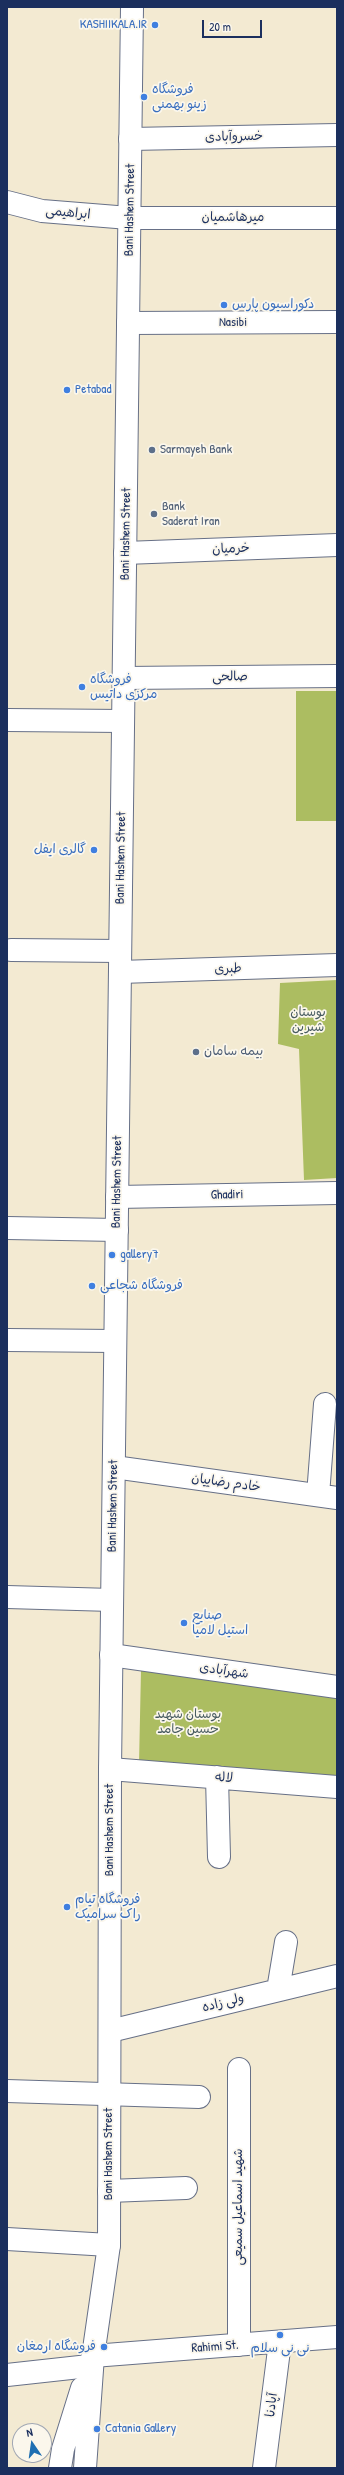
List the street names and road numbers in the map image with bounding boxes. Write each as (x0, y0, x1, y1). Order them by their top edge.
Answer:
street label: خسروآبادی (205, 129, 263, 145)
street label: Bani Hashem Street (121, 164, 139, 256)
street label: ابراهیمی (45, 203, 91, 223)
street label: میرهاشمیان (202, 210, 264, 226)
street label: Nasibi (219, 315, 247, 331)
street label: Bani Hashem Street (117, 488, 135, 580)
street label: خرمیان (212, 541, 250, 557)
street label: صالحی (212, 669, 248, 685)
street label: Bani Hashem Street (112, 812, 130, 904)
street label: طبری (214, 961, 242, 977)
street label: Bani Hashem Street (108, 1136, 126, 1228)
street label: Ghadiri (211, 1187, 243, 1203)
street label: Bani Hashem Street (104, 1460, 122, 1552)
street label: خادم رضاییان (190, 1470, 262, 1496)
street label: شهرآبادی (199, 1660, 249, 1682)
street label: لاله (214, 1770, 234, 1786)
street label: Bani Hashem Street (102, 1784, 118, 1876)
street label: ولی زاده (200, 1990, 246, 2016)
street label: Bani Hashem Street (101, 2108, 117, 2200)
street label: شهید اسماعیل سمیعی (231, 2149, 247, 2265)
street label: Rahimi St. (191, 2338, 239, 2356)
street label: آپادنا (263, 2392, 281, 2418)

